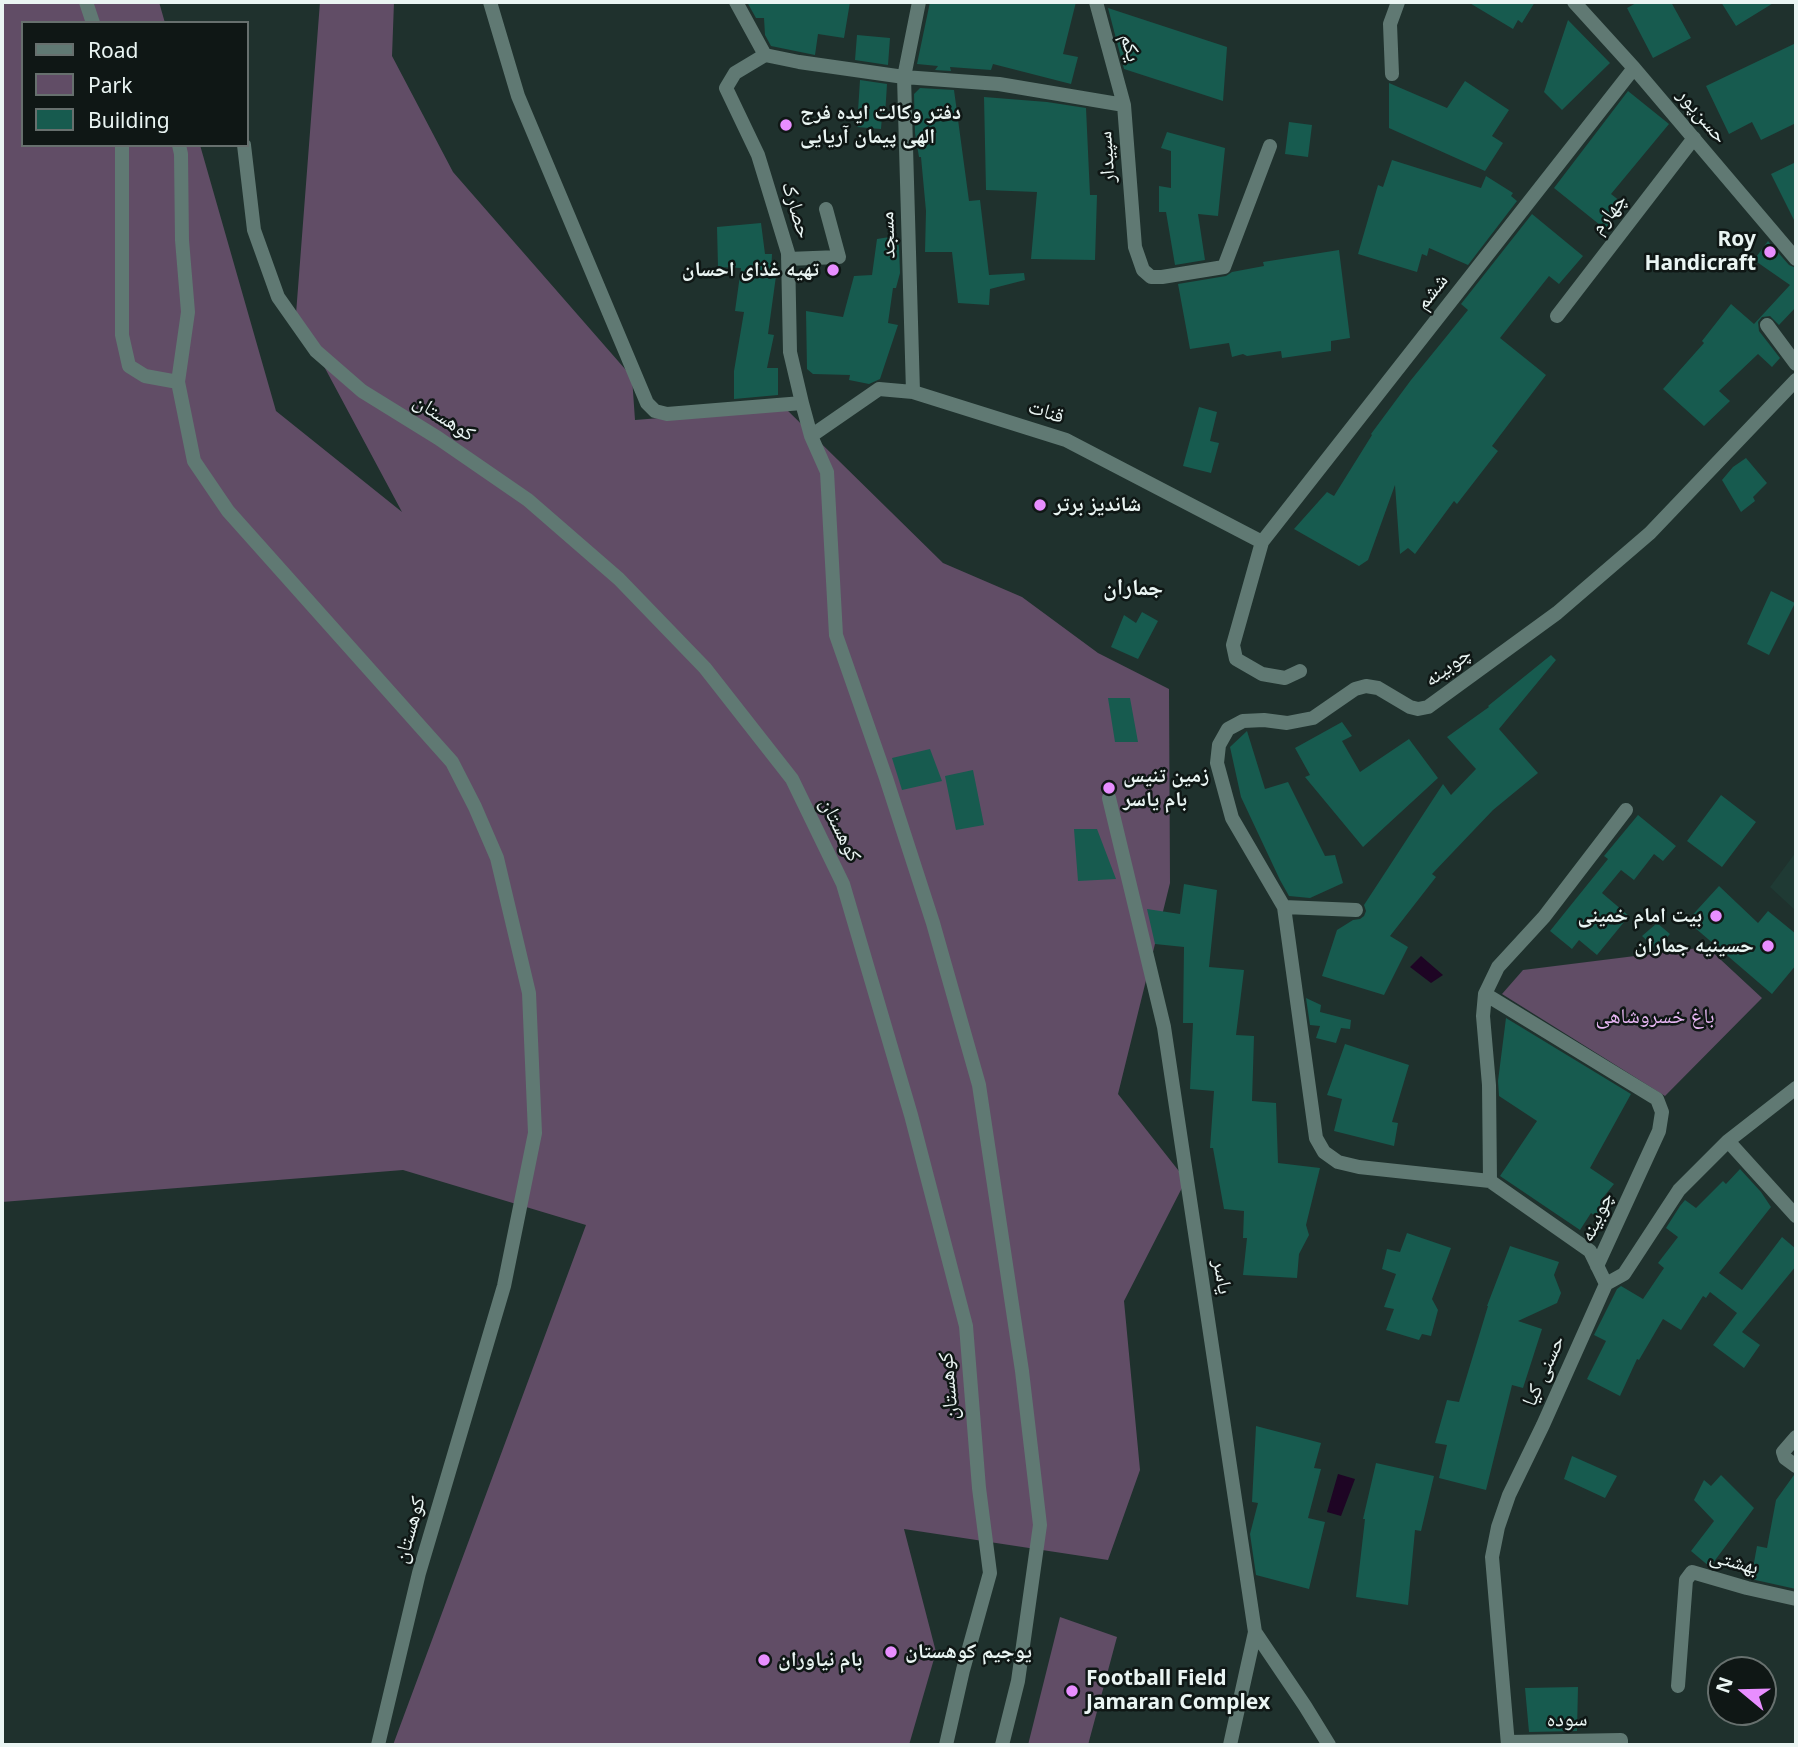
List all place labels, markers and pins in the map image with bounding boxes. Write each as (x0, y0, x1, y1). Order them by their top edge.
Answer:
place label: دفتر وکالت ایده فرج الهی پیمان آریایی (800, 100, 961, 150)
marker: دفتر وکالت ایده فرج الهی پیمان آریایی (778, 117, 794, 133)
place label: Roy Handicraft (1645, 227, 1756, 277)
marker: Roy Handicraft (1762, 244, 1778, 260)
place label: تهیه غذای احسان (682, 257, 819, 283)
marker: تهیه غذای احسان (825, 262, 841, 278)
place label: شاندیز برتر (1054, 492, 1141, 518)
marker: شاندیز برتر (1032, 497, 1048, 513)
place label: زمین تنیس بام یاسر (1123, 763, 1209, 813)
marker: زمین تنیس بام یاسر (1101, 780, 1117, 796)
place label: بیت امام خمینی (1578, 903, 1702, 929)
marker: بیت امام خمینی (1708, 908, 1724, 924)
place label: حسینیه جماران (1634, 933, 1754, 959)
marker: حسینیه جماران (1760, 938, 1776, 954)
place label: یوجیم کوهستان (905, 1639, 1032, 1665)
marker: یوجیم کوهستان (883, 1644, 899, 1660)
place label: بام نیاوران (778, 1647, 862, 1673)
marker: بام نیاوران (756, 1652, 772, 1668)
place label: Football Field Jamaran Complex (1086, 1666, 1270, 1716)
marker: Football Field Jamaran Complex (1064, 1683, 1080, 1699)

